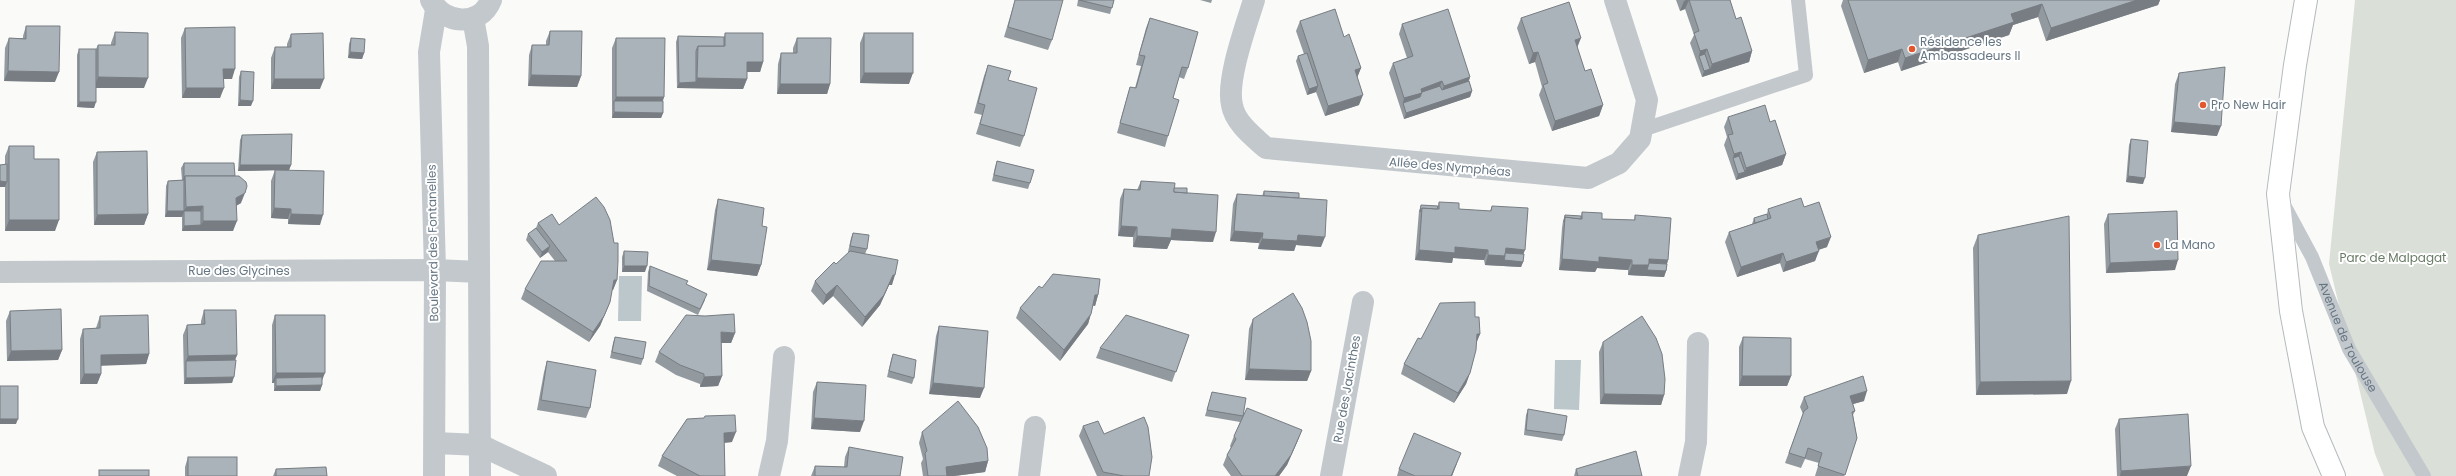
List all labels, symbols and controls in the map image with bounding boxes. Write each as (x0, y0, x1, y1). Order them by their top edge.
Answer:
place label: Résidence les Ambassadeurs II (1920, 33, 2020, 64)
marker: Résidence les Ambassadeurs II (1907, 44, 1917, 54)
place label: Pro New Hair (2211, 96, 2287, 113)
marker: Pro New Hair (2198, 100, 2208, 110)
street label: Allée des Nymphéas (1388, 153, 1512, 180)
street label: Boulevard des Fontanelles (423, 164, 442, 322)
place label: La Mano (2165, 236, 2216, 253)
marker: La Mano (2152, 240, 2162, 250)
park label: Parc de Malpagat (2340, 249, 2447, 266)
street label: Rue des Glycines (188, 262, 290, 279)
street label: Avenue de Toulouse (2315, 279, 2382, 395)
street label: Rue des Jacinthes (1329, 334, 1364, 444)

